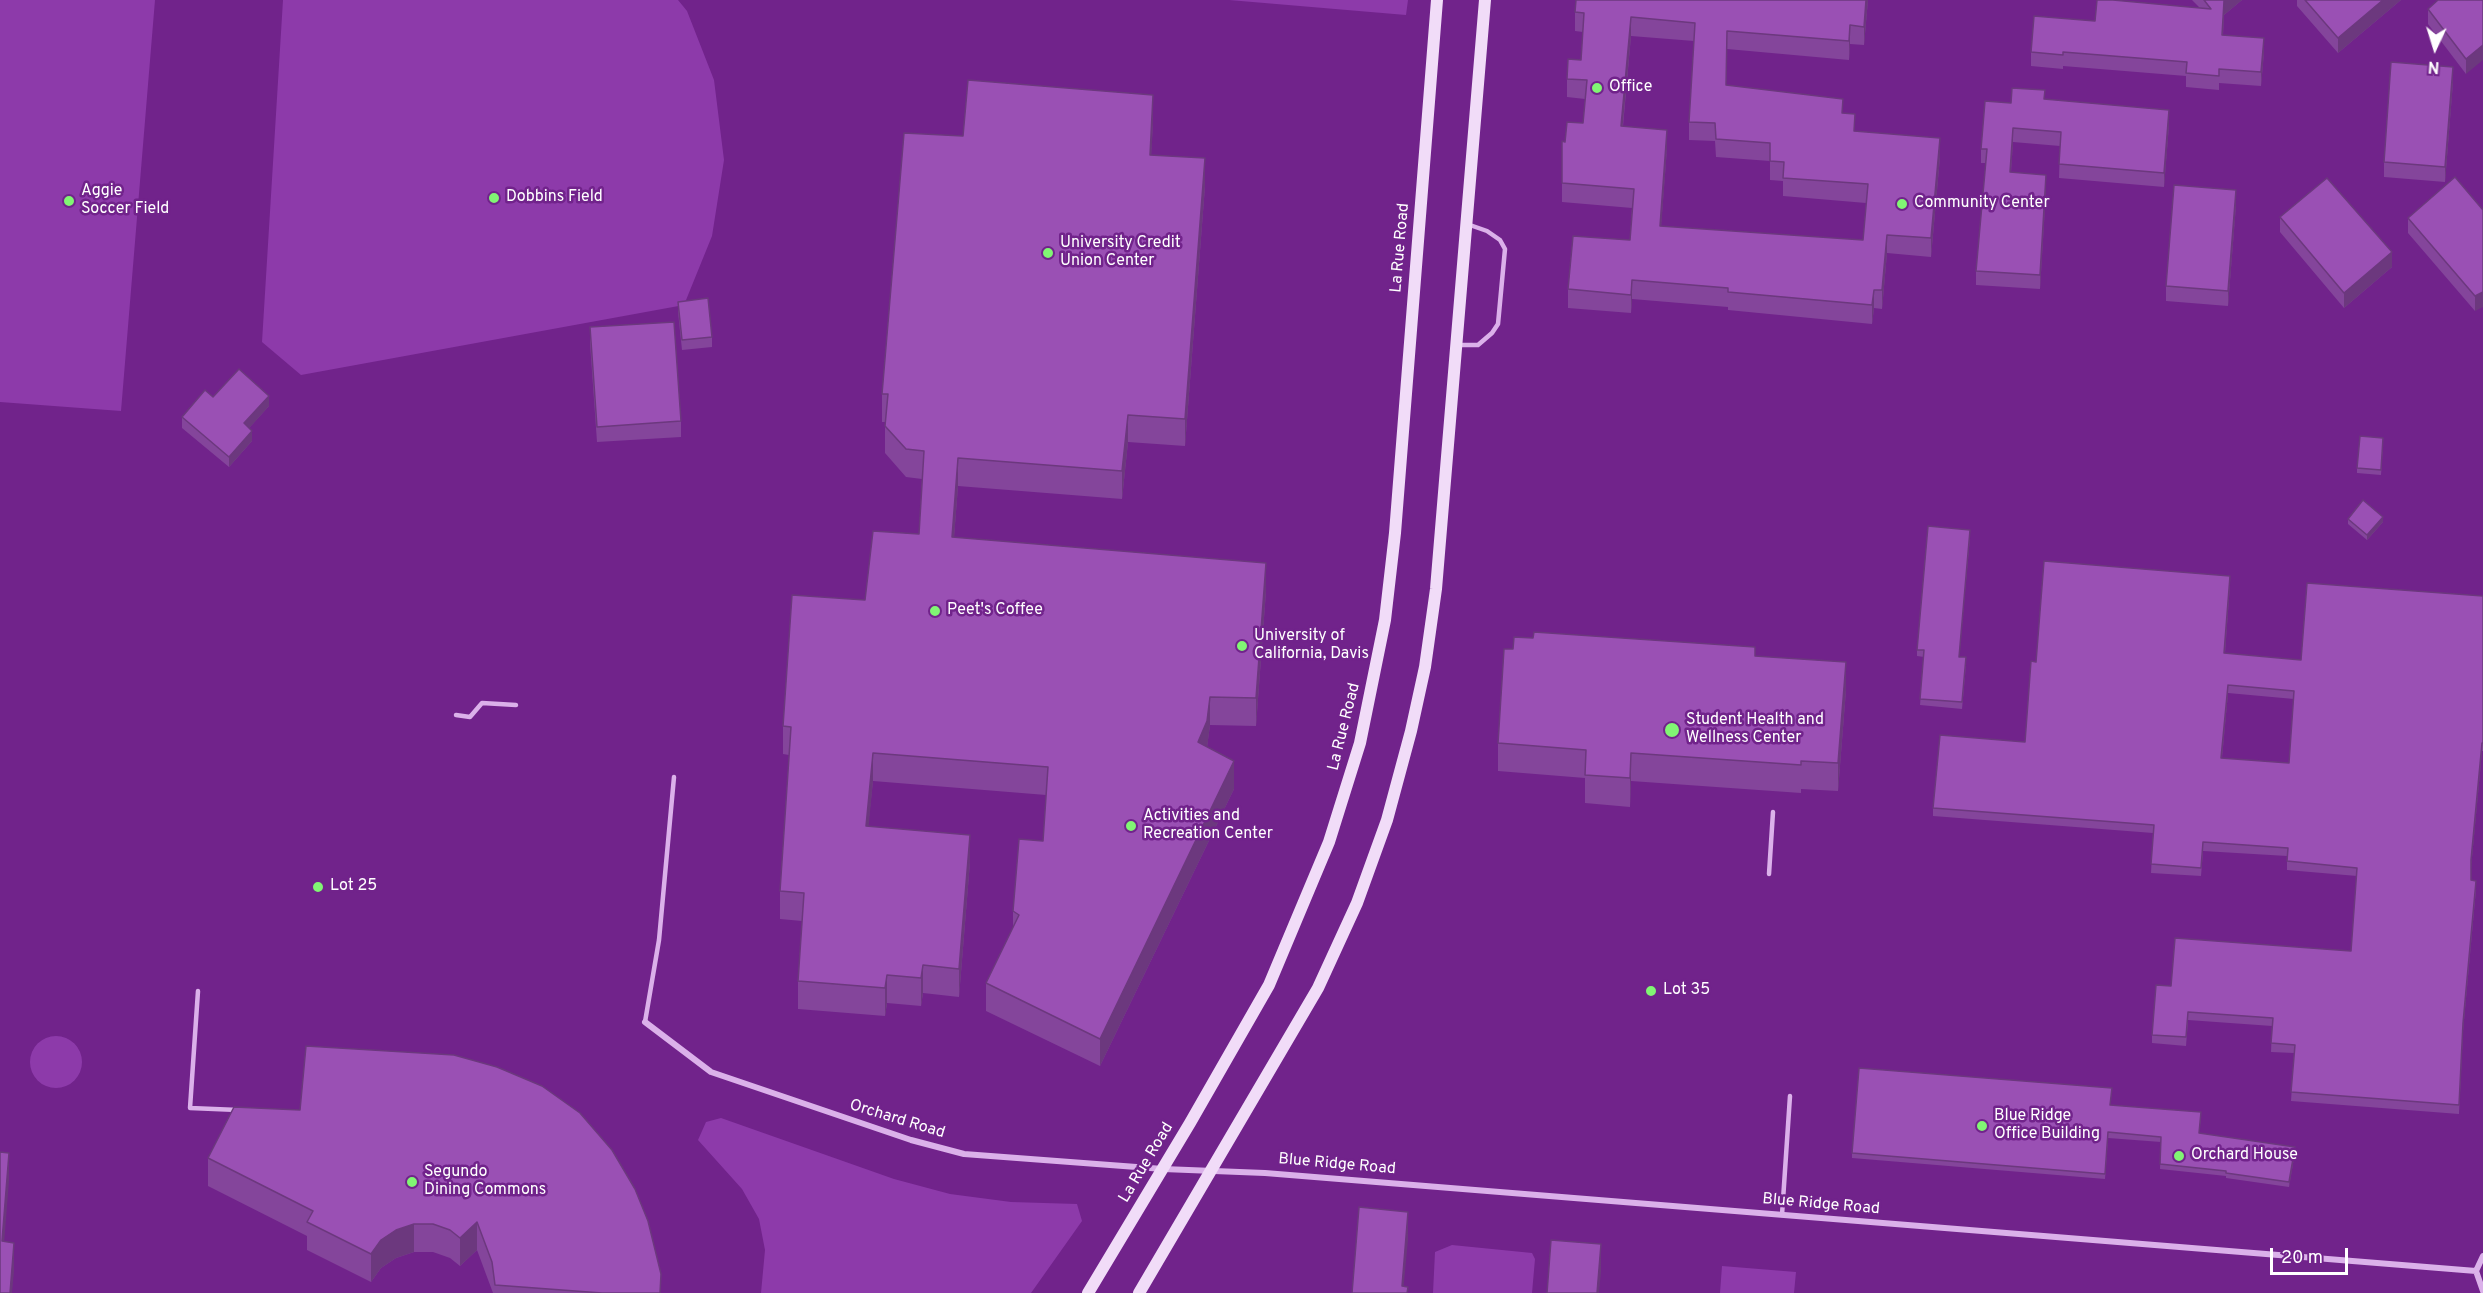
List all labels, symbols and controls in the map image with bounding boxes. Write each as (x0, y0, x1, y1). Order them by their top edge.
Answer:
north arrow (2405, 18, 2465, 78)
text: N (2427, 56, 2440, 76)
place label: Office (1609, 78, 1652, 98)
marker: Office (1590, 81, 1604, 95)
place label: Aggie Soccer Field (81, 182, 169, 220)
place label: Dobbins Field (506, 188, 603, 208)
marker: Dobbins Field (487, 191, 501, 205)
marker: Aggie Soccer Field (62, 194, 76, 208)
place label: Community Center (1914, 194, 2050, 214)
marker: Community Center (1895, 197, 1909, 211)
street label: La Rue Road (1388, 202, 1414, 294)
place label: University Credit Union Center (1060, 234, 1181, 272)
marker: University Credit Union Center (1041, 246, 1055, 260)
place label: Peet's Coffee (947, 601, 1043, 621)
marker: Peet's Coffee (928, 604, 942, 618)
place label: University of California, Davis (1254, 627, 1369, 665)
marker: University of California, Davis (1235, 639, 1249, 653)
street label: La Rue Road (1325, 681, 1365, 773)
place label: Student Health and Wellness Center (1686, 711, 1824, 749)
marker: Student Health and Wellness Center (1663, 721, 1681, 739)
place label: Activities and Recreation Center (1143, 807, 1273, 845)
marker: Activities and Recreation Center (1124, 819, 1138, 833)
place label: Lot 25 (330, 877, 377, 897)
marker: Lot 25 (311, 880, 325, 894)
place label: Lot 35 (1663, 981, 1710, 1001)
marker: Lot 35 (1644, 984, 1658, 998)
street label: Orchard Road (847, 1096, 947, 1144)
place label: Blue Ridge Office Building (1994, 1107, 2100, 1145)
marker: Blue Ridge Office Building (1975, 1119, 1989, 1133)
street label: La Rue Road (1116, 1120, 1178, 1206)
place label: Orchard House (2191, 1146, 2298, 1166)
marker: Orchard House (2172, 1149, 2186, 1163)
street label: Blue Ridge Road (1277, 1150, 1397, 1180)
place label: Segundo Dining Commons (424, 1163, 546, 1201)
marker: Segundo Dining Commons (405, 1175, 419, 1189)
street label: Blue Ridge Road (1761, 1190, 1881, 1220)
scale bar (2273, 1236, 2351, 1274)
text: 20 m (2281, 1247, 2323, 1270)

